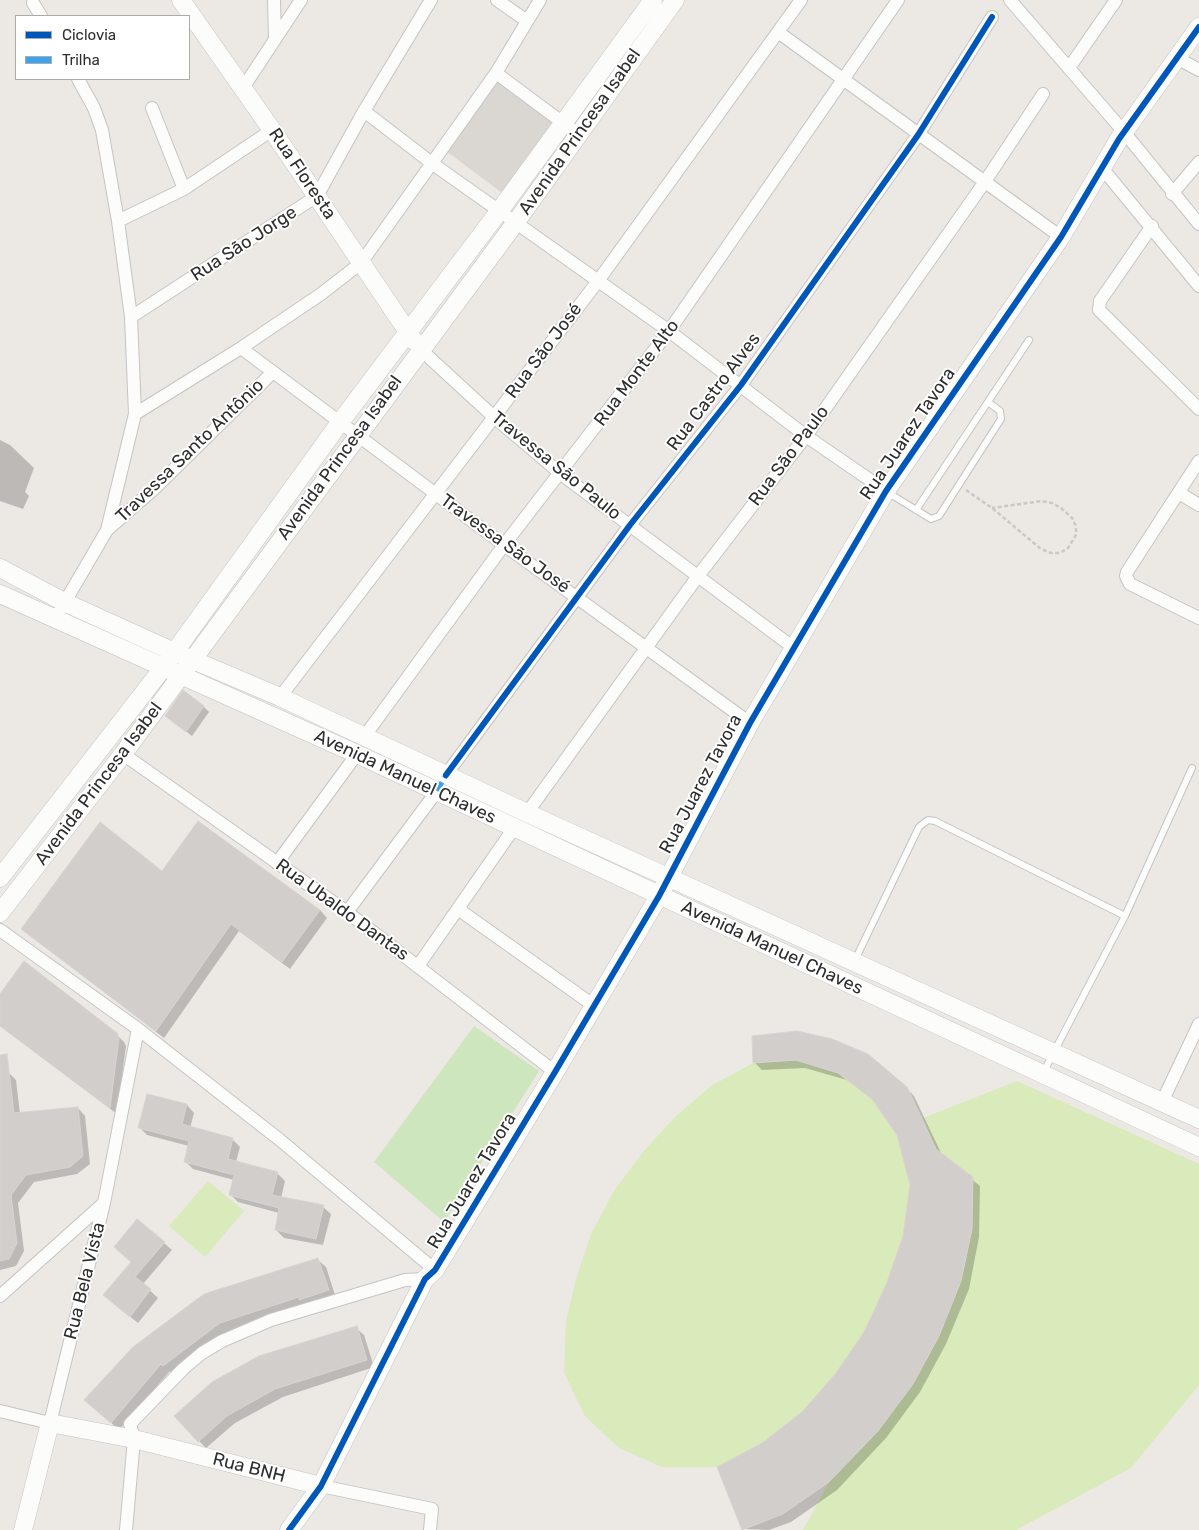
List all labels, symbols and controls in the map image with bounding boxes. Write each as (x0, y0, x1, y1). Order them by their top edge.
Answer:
legend (15, 15, 190, 80)
text: Ciclovia (62, 26, 116, 44)
street label: Avenida Princesa Isabel (514, 45, 646, 219)
text: Trilha (62, 51, 100, 69)
street label: Rua Floresta (264, 124, 340, 224)
street label: Rua São Jorge (187, 202, 301, 286)
street label: Rua São José (501, 299, 587, 403)
street label: Rua Monte Alto (590, 316, 684, 430)
street label: Rua Castro Alves (663, 329, 765, 455)
street label: Rua Juarez Tavora (856, 364, 960, 504)
street label: Avenida Princesa Isabel (273, 372, 407, 544)
street label: Travessa Santo Antônio (112, 375, 268, 527)
street label: Rua São Paulo (744, 402, 834, 510)
street label: Travessa São Paulo (487, 407, 625, 525)
street label: Travessa São José (436, 490, 574, 598)
street label: Avenida Princesa Isabel (31, 698, 167, 870)
street label: Rua Juarez Tavora (655, 711, 747, 857)
street label: Avenida Manuel Chaves (311, 725, 499, 829)
street label: Rua Ubaldo Dantas (271, 854, 413, 966)
street label: Avenida Manuel Chaves (678, 896, 866, 1000)
street label: Rua Juarez Tavora (423, 1109, 521, 1253)
street label: Rua Bela Vista (60, 1220, 110, 1342)
street label: Rua BNH (210, 1449, 288, 1487)

